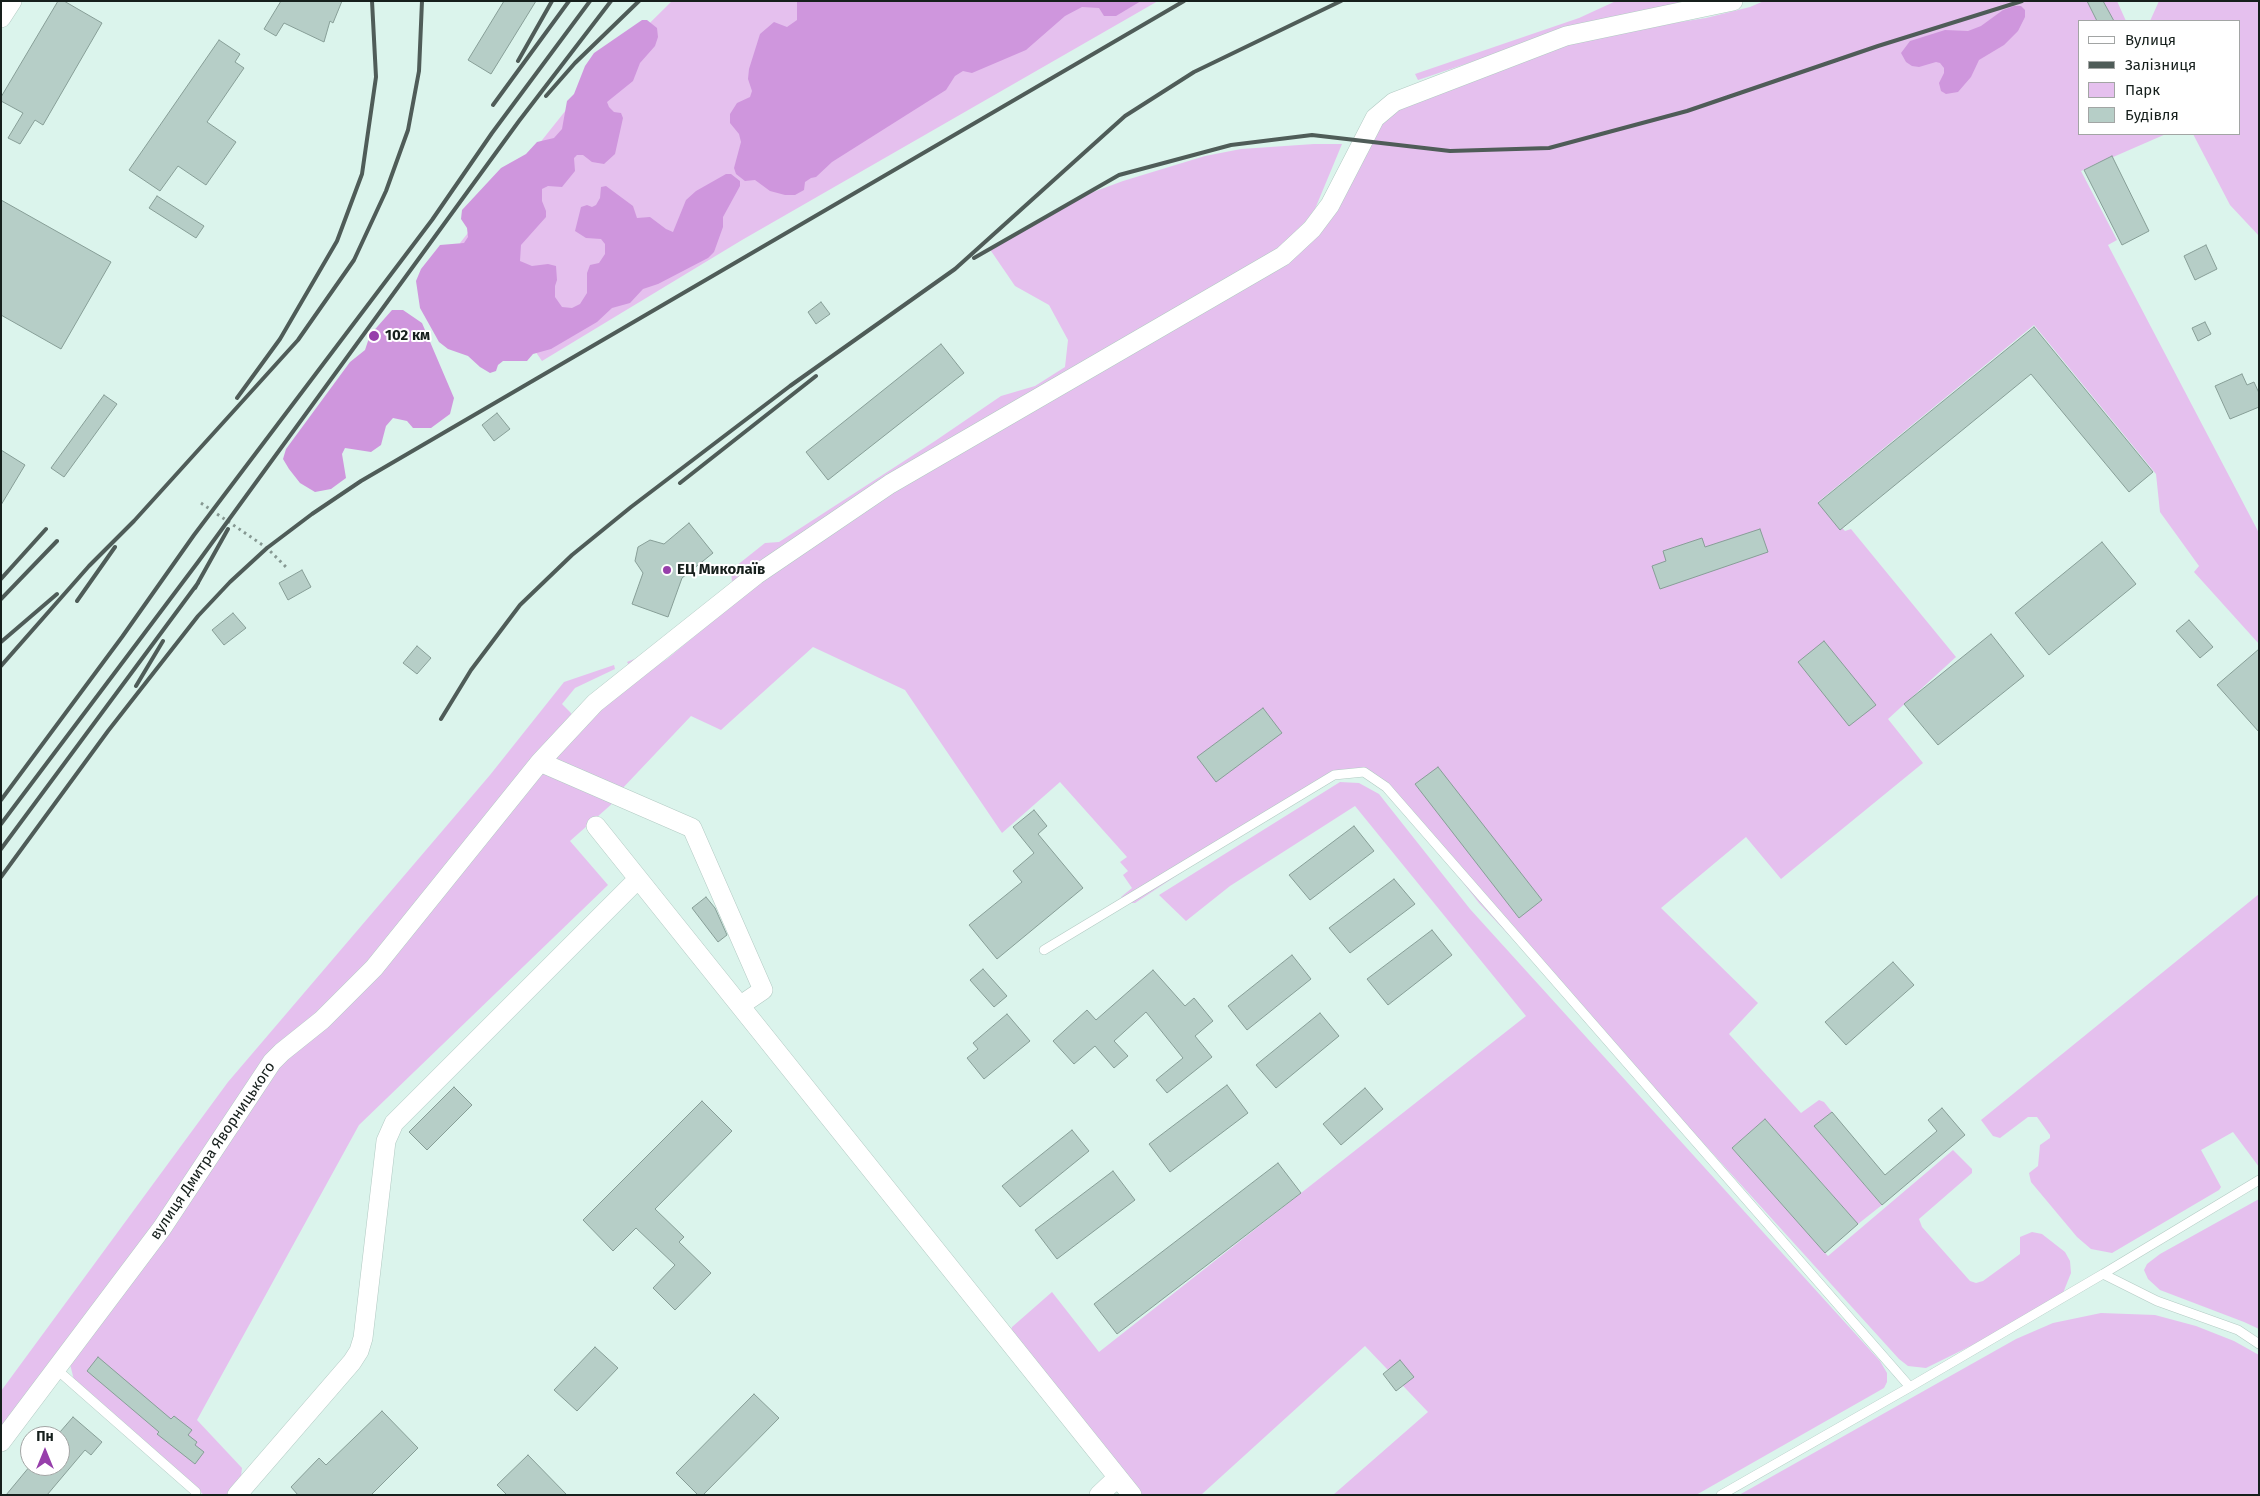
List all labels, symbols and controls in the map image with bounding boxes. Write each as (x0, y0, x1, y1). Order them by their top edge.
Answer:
legend (2078, 20, 2240, 135)
text: Вулиця (2125, 31, 2176, 49)
text: Залізниця (2125, 56, 2196, 74)
text: Парк (2125, 81, 2160, 99)
text: Будівля (2125, 106, 2179, 124)
place label: 102 км (385, 327, 430, 345)
marker: 102 км (367, 329, 381, 343)
place label: ЕЦ Миколаїв (677, 561, 765, 579)
marker: ЕЦ Миколаїв (661, 564, 673, 576)
street label: вулиця Дмитра Яворницького (147, 1059, 279, 1243)
north arrow (20, 1426, 70, 1476)
text: Пн (36, 1428, 54, 1445)

